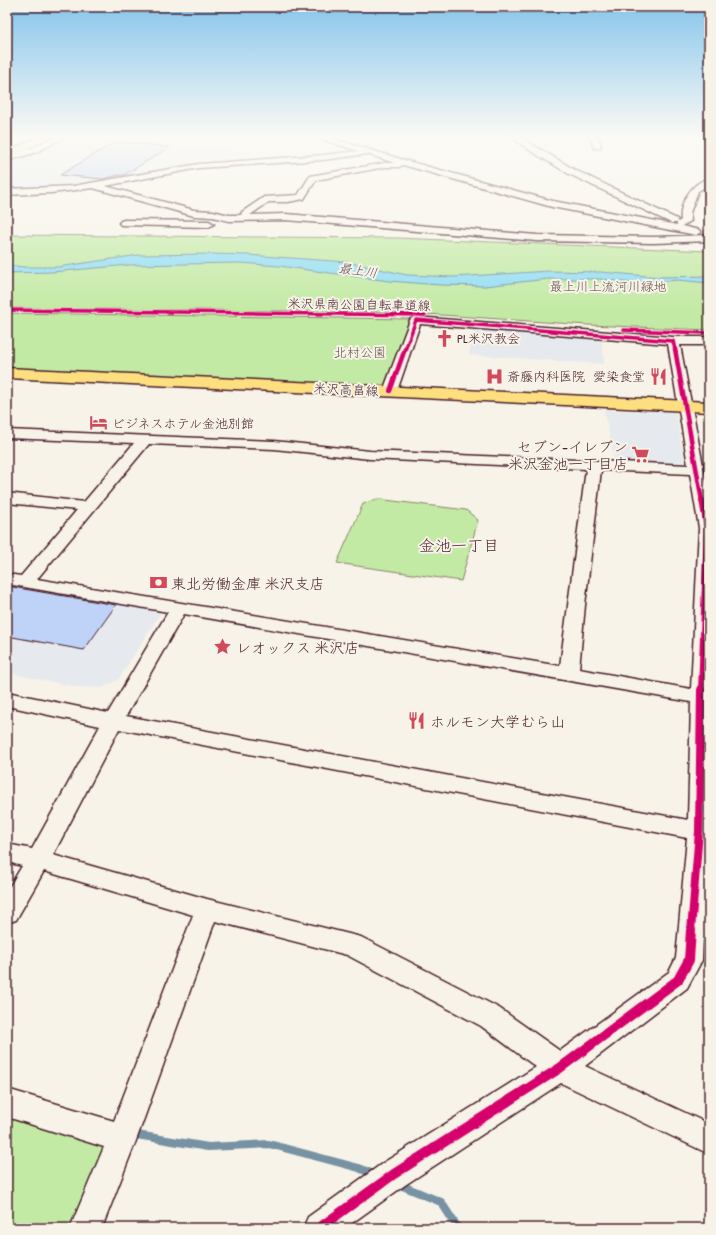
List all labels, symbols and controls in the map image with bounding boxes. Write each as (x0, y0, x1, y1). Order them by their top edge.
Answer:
water label: 最上川 (337, 258, 379, 282)
park label: 最上川上流河川緑地 (549, 277, 667, 295)
street label: 米沢県南公園自転車道線 (287, 294, 432, 314)
church icon: PL米沢教会 (434, 328, 454, 348)
place label: PL米沢教会 (457, 329, 520, 347)
park label: 北村公園 (334, 343, 386, 361)
hospital icon: 斎藤内科医院 (484, 366, 504, 386)
restaurant icon: 愛染食堂 (648, 366, 668, 386)
place label: 斎藤内科医院 (507, 367, 585, 385)
place label: 愛染食堂 (593, 367, 645, 385)
street label: 米沢高畠線 (313, 378, 380, 400)
hotel icon: ビジネスホテル金池別館 (89, 413, 109, 433)
place label: ビジネスホテル金池別館 (112, 414, 254, 432)
place label: セブン-イレブン 米沢金池一丁目店 (508, 436, 628, 474)
supermarket icon: セブン-イレブン 米沢金池一丁目店 (631, 445, 651, 465)
district label: 金池一丁目 (419, 534, 499, 556)
bank icon: 東北労働金庫 米沢支店 (148, 573, 168, 593)
place label: 東北労働金庫 米沢支店 (171, 573, 324, 594)
place icon: レオックス 米沢店 (213, 637, 233, 657)
place label: レオックス 米沢店 (236, 637, 359, 658)
restaurant icon: ホルモン大学むら山 (407, 711, 427, 731)
place label: ホルモン大学むら山 (430, 711, 565, 732)

